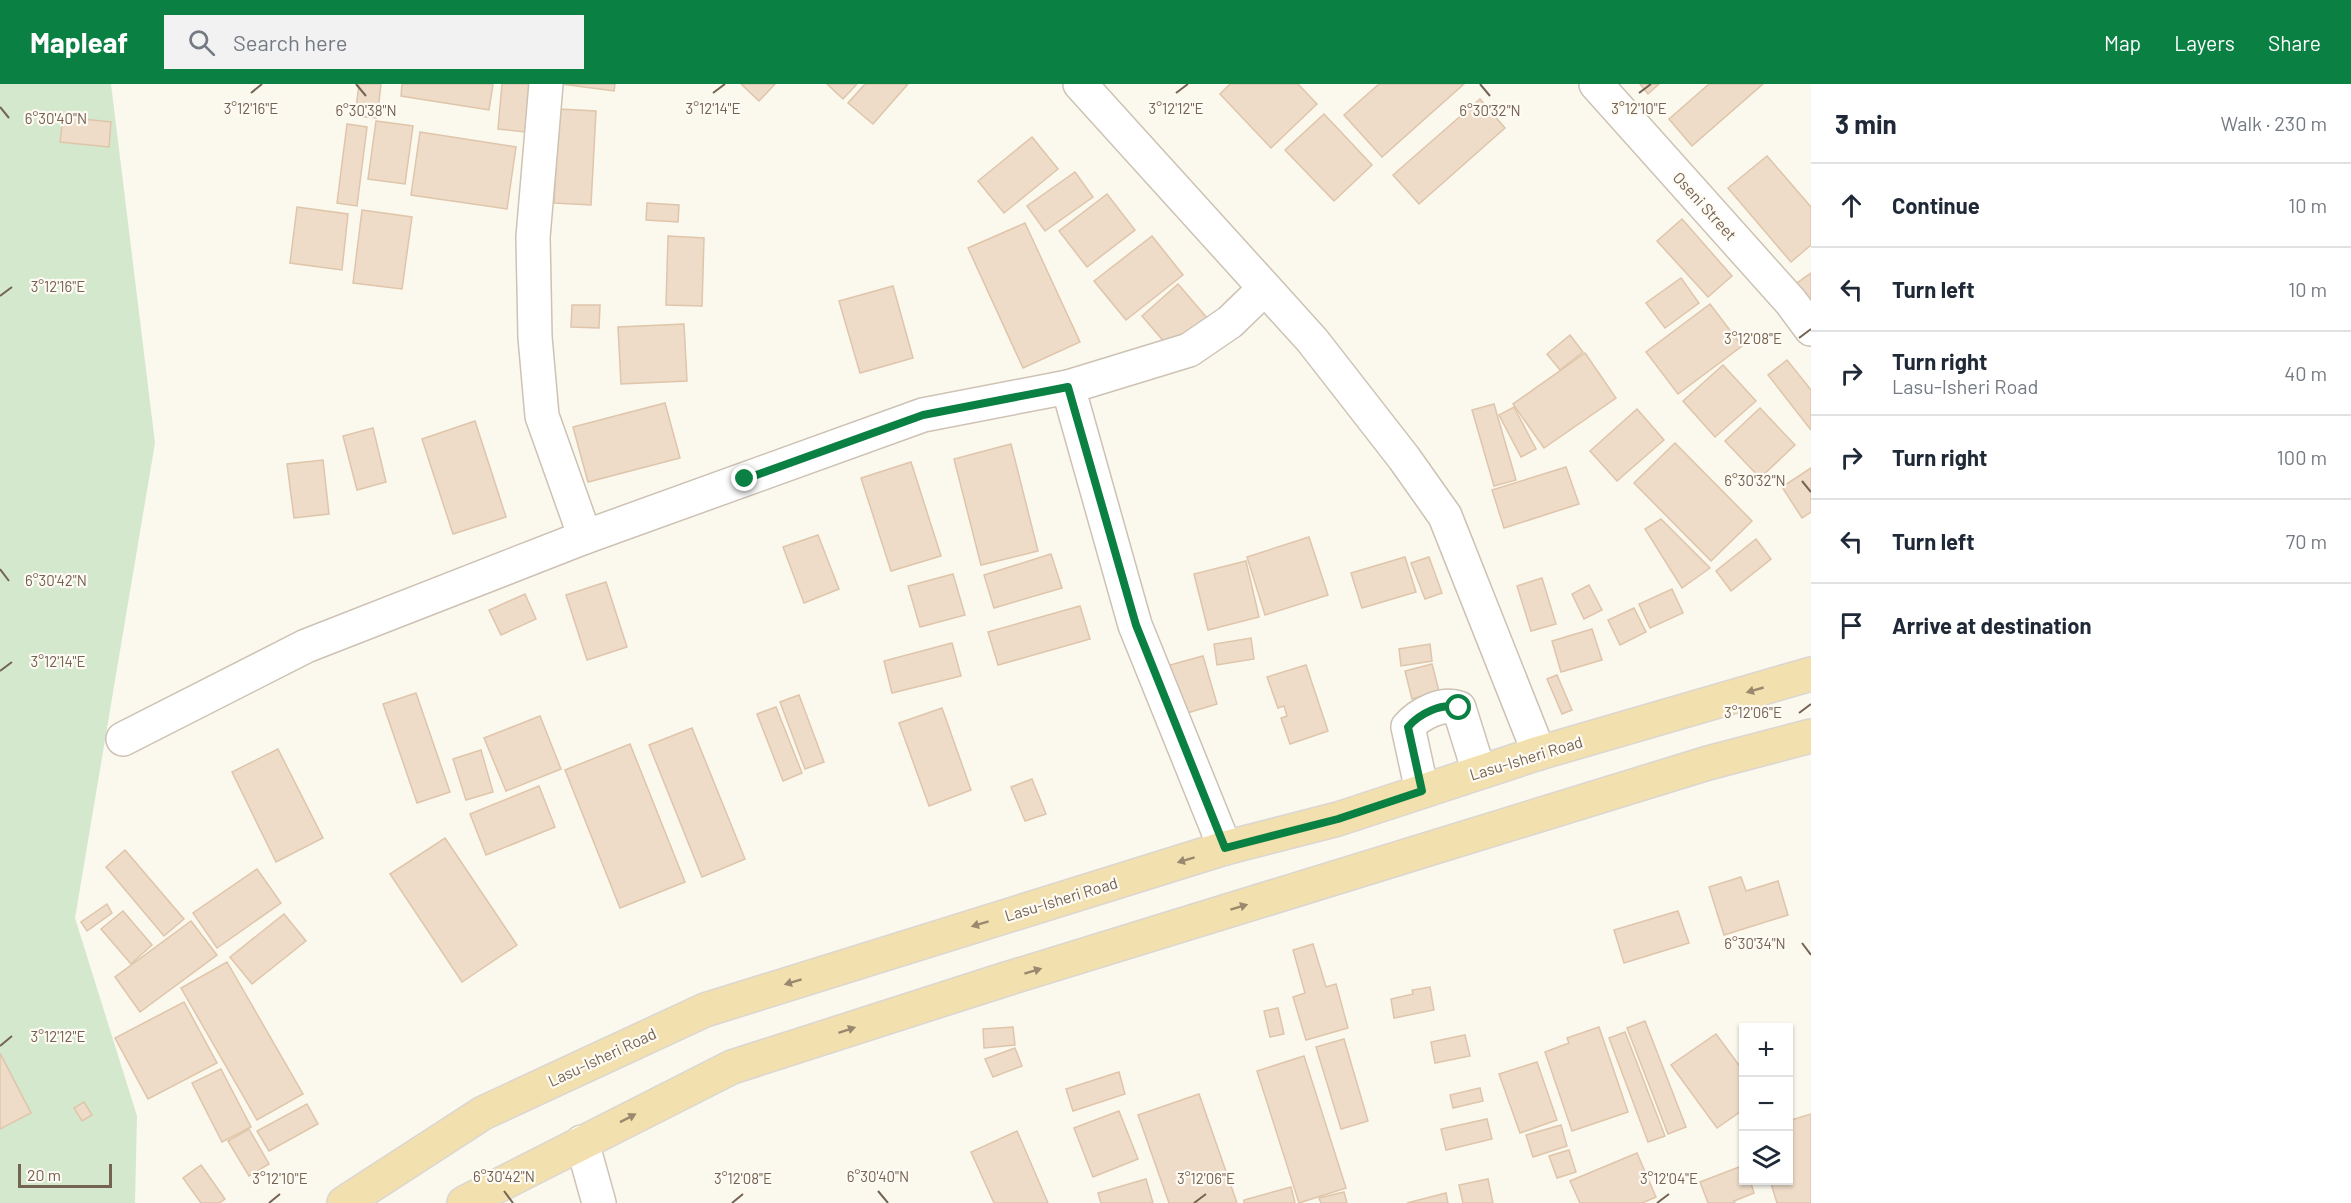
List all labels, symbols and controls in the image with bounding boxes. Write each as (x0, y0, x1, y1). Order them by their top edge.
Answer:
search box (164, 15, 584, 69)
text: Mapleaf (30, 25, 128, 59)
icon: search (185, 26, 218, 59)
text: Search here (233, 29, 347, 55)
text: Map (2104, 30, 2141, 55)
text: Layers (2174, 30, 2235, 55)
text: Share (2268, 30, 2321, 55)
text: 3°12'16"E (224, 99, 278, 117)
text: 3°12'14"E (685, 99, 741, 117)
text: 3°12'12"E (1148, 99, 1204, 117)
text: 3°12'10"E (1611, 99, 1667, 117)
text: 6°30'38"N (335, 101, 397, 119)
text: 6°30'32"N (1459, 101, 1521, 119)
text: 3 min (1835, 108, 1897, 139)
text: 6°30'40"N (25, 109, 87, 127)
text: Walk · 230 m (2221, 111, 2327, 135)
street label: Oseni Street (1670, 167, 1741, 244)
icon: ahead (1835, 189, 1868, 222)
text: Continue (1892, 192, 1980, 218)
text: 10 m (2288, 193, 2327, 217)
icon: left (1835, 273, 1868, 306)
text: Turn left (1892, 276, 1975, 302)
text: 3°12'16"E (31, 277, 85, 295)
text: 10 m (2288, 277, 2327, 301)
text: 3°12'08"E (1724, 329, 1782, 347)
text: Turn right (1892, 348, 1987, 374)
icon: right (1835, 357, 1868, 390)
text: 40 m (2284, 361, 2327, 385)
text: Lasu-Isheri Road (1892, 374, 2039, 398)
icon: right (1835, 441, 1868, 474)
text: Turn right (1892, 444, 1987, 470)
text: 100 m (2277, 445, 2327, 469)
route end (731, 465, 757, 491)
text: 6°30'32"N (1724, 471, 1786, 489)
icon: left (1835, 525, 1868, 558)
text: Turn left (1892, 528, 1975, 554)
text: 70 m (2286, 529, 2327, 553)
text: 6°30'42"N (25, 571, 87, 589)
icon: arrive (1835, 609, 1868, 642)
text: Arrive at destination (1892, 612, 2091, 638)
text: 3°12'14"E (30, 652, 86, 670)
one-way arrow (1746, 686, 1764, 695)
route start (1445, 694, 1471, 720)
text: 3°12'06"E (1724, 703, 1782, 721)
street label: Lasu-Isheri Road (1467, 731, 1585, 784)
one-way arrow (1177, 856, 1195, 865)
street label: Lasu-Isheri Road (1002, 872, 1120, 925)
one-way arrow (1230, 902, 1248, 911)
one-way arrow (971, 920, 989, 929)
text: 6°30'34"N (1724, 934, 1786, 952)
one-way arrow (1024, 966, 1042, 975)
one-way arrow (784, 978, 802, 987)
street label: Lasu-Isheri Road (545, 1023, 659, 1090)
map controls (1739, 1023, 1793, 1185)
button: + (1739, 1023, 1793, 1077)
one-way arrow (838, 1025, 856, 1034)
text: 3°12'12"E (30, 1027, 86, 1045)
button: − (1739, 1077, 1793, 1131)
one-way arrow (620, 1114, 637, 1123)
button: layers (1739, 1131, 1793, 1185)
scale bar (18, 1161, 112, 1188)
text: 20 m (27, 1165, 61, 1184)
text: 6°30'42"N (473, 1167, 535, 1185)
text: 6°30'40"N (847, 1167, 909, 1185)
text: 3°12'10"E (252, 1169, 308, 1187)
text: 3°12'08"E (714, 1169, 772, 1187)
text: 3°12'06"E (1177, 1169, 1235, 1187)
text: 3°12'04"E (1640, 1169, 1698, 1187)

